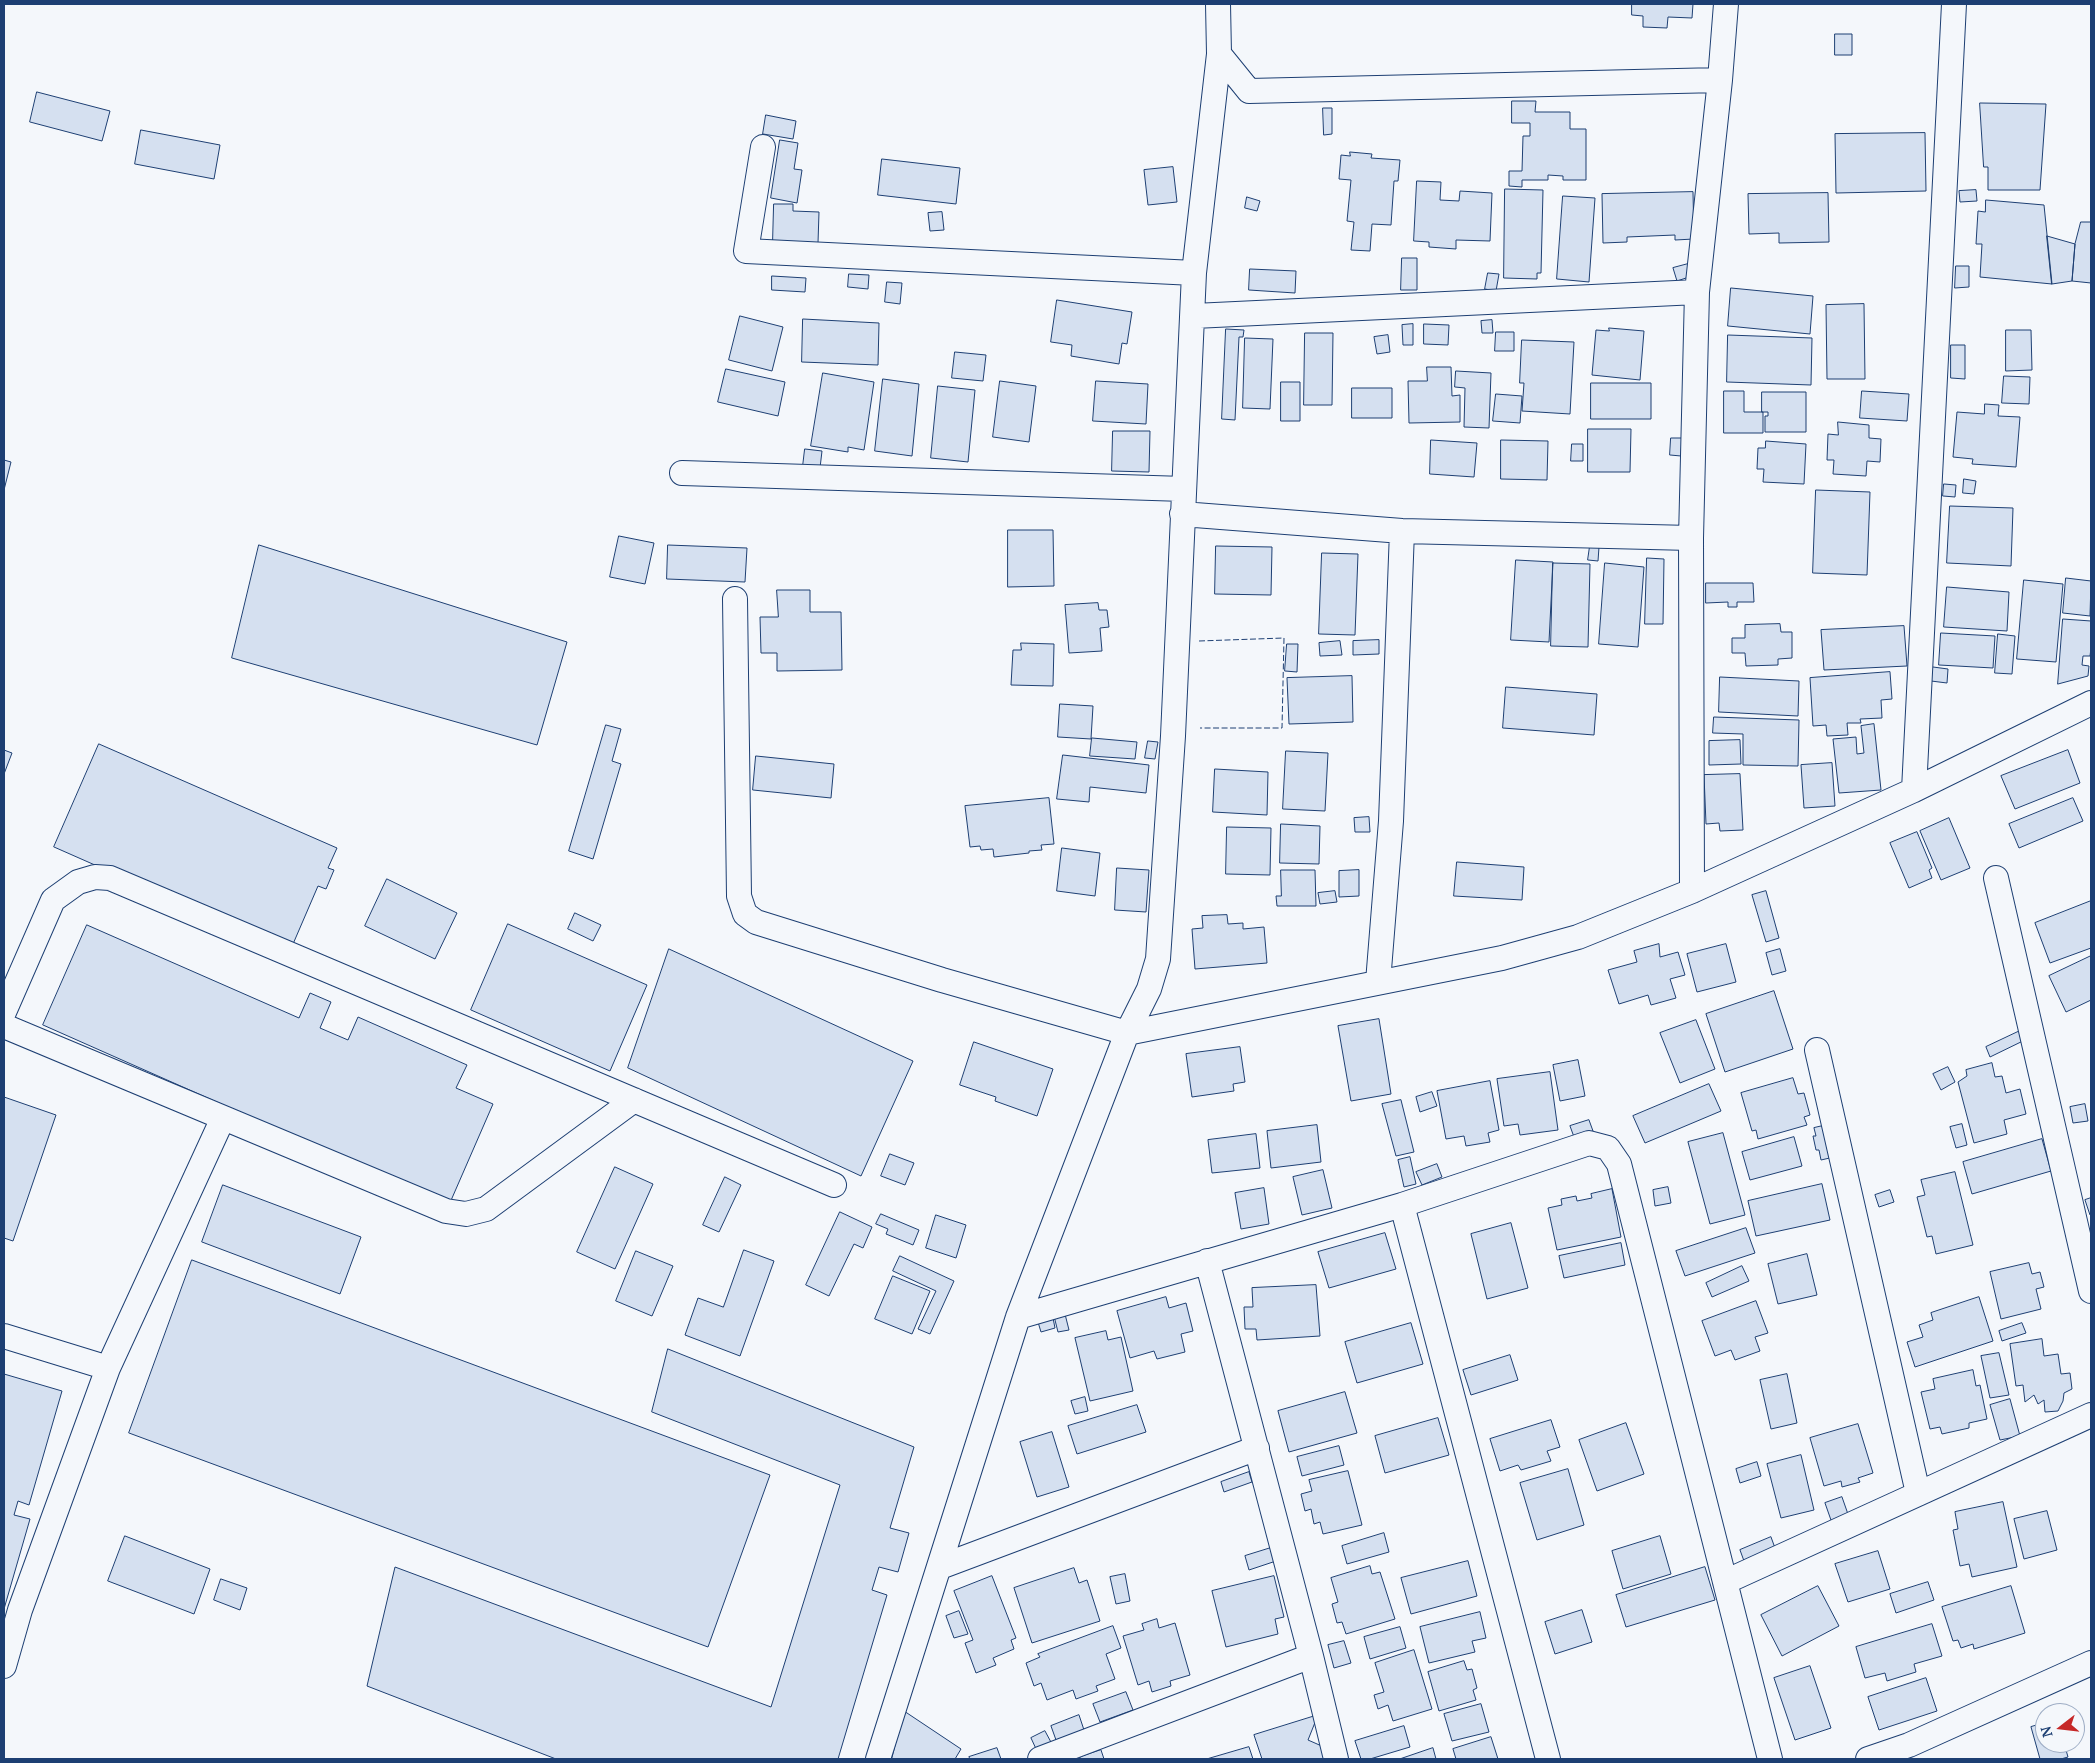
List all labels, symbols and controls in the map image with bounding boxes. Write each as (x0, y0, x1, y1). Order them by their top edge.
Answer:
north arrow (2035, 1703, 2085, 1753)
text: N (2035, 1724, 2057, 1740)

